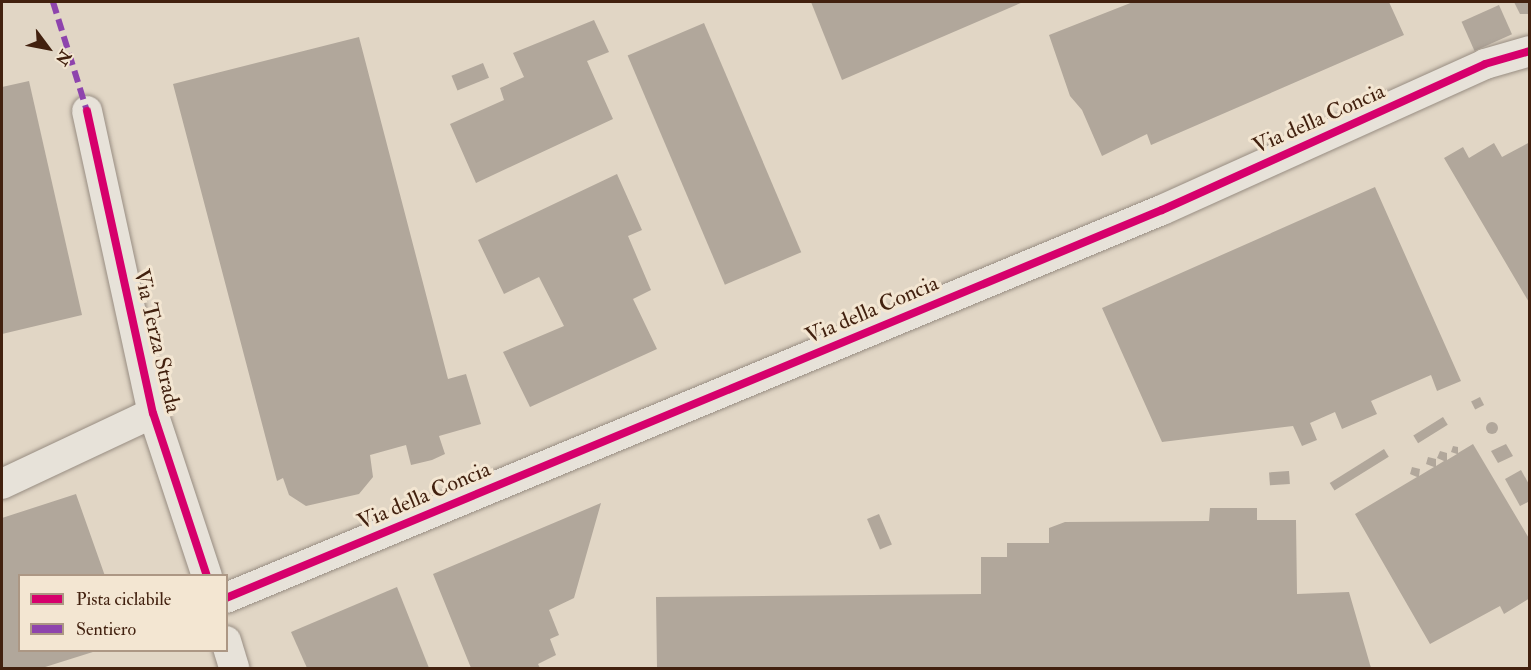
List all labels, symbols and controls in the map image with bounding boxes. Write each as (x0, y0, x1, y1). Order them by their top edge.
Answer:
north arrow (18, 18, 78, 78)
text: N (51, 46, 76, 69)
street label: Via della Concia (1249, 78, 1389, 160)
street label: Via Terza Strada (128, 267, 186, 415)
street label: Via della Concia (802, 270, 942, 350)
street label: Via della Concia (354, 456, 494, 536)
legend (18, 574, 228, 652)
text: Pista ciclabile (76, 588, 171, 611)
text: Sentiero (76, 618, 136, 641)

